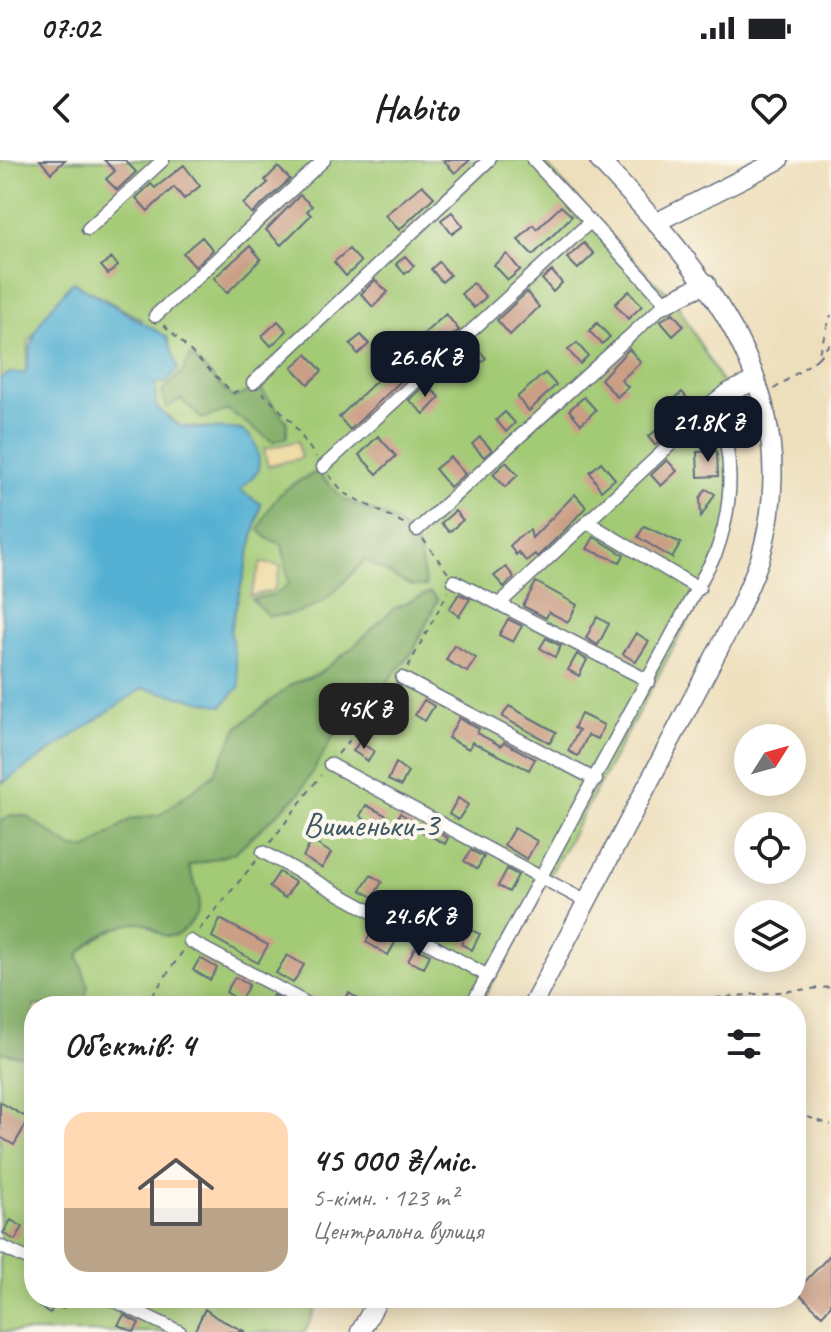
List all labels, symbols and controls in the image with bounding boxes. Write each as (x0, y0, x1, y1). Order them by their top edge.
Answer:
text: 07:02 (40, 9, 100, 47)
text: Habito (373, 85, 458, 131)
icon: back (40, 86, 84, 130)
icon: heart (747, 86, 791, 130)
pin: 26.6K ₴ (351, 331, 499, 399)
text: 26.6K ₴ (389, 340, 461, 373)
pin: 21.8K ₴ (634, 396, 782, 464)
text: 21.8K ₴ (672, 405, 744, 438)
pin: 45K ₴ (308, 683, 420, 751)
text: 45K ₴ (337, 692, 391, 725)
north arrow (734, 724, 806, 796)
map controls (734, 724, 806, 972)
park label: Вишеньки-3 (303, 803, 442, 846)
button: locate (734, 812, 806, 884)
pin: 24.6K ₴ (345, 890, 493, 958)
text: 24.6K ₴ (383, 899, 455, 932)
button: layers (734, 900, 806, 972)
icon: filters (722, 1022, 766, 1066)
text: Об’єктів: 4 (64, 1023, 195, 1066)
text: 45 000 ₴/міс. (312, 1138, 476, 1181)
icon: home (128, 1144, 224, 1240)
text: 5-кімн. · 123 m² (312, 1181, 458, 1214)
text: Центральна вулиця (312, 1214, 483, 1247)

